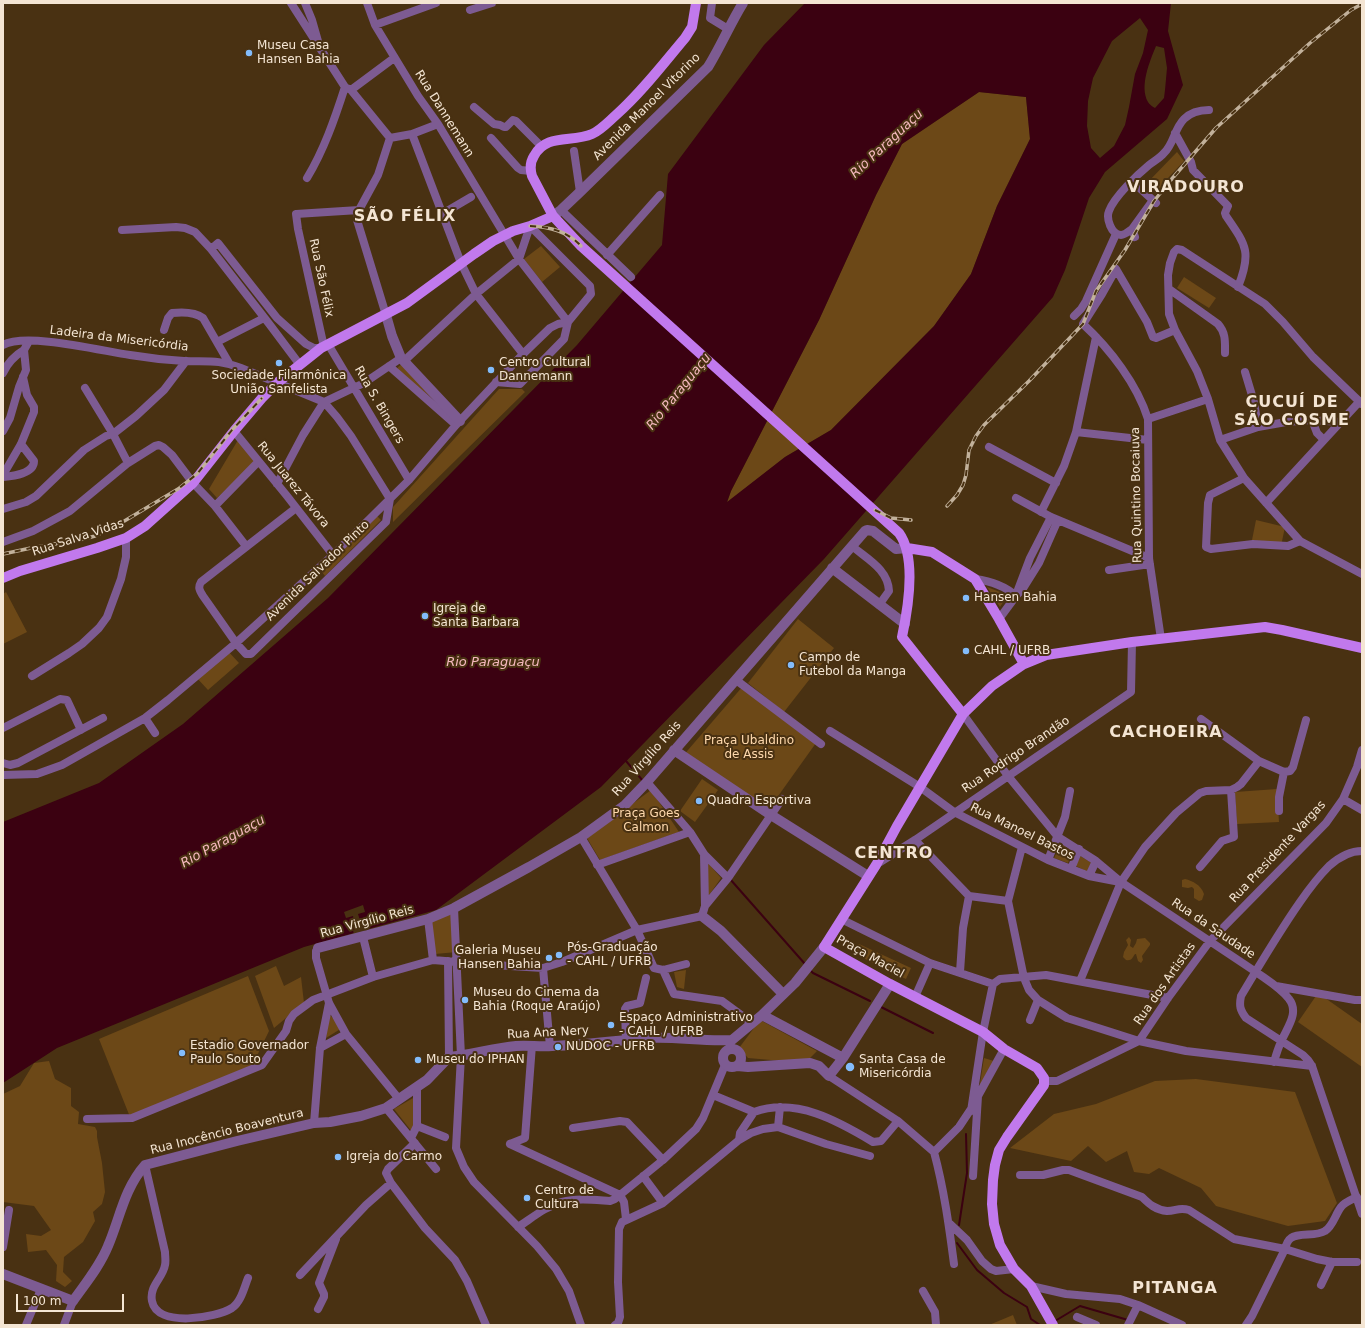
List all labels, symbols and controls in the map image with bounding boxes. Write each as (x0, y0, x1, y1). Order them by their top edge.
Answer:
place label: Museu Casa Hansen Bahia (257, 39, 340, 67)
marker: Museu Casa Hansen Bahia (244, 48, 254, 58)
street label: Avenida Manoel Vitorino (590, 50, 704, 164)
street label: Rua Dannemann (411, 68, 477, 160)
water label: Rio Paraguaçu (847, 106, 927, 182)
district label: VIRADOURO (1127, 178, 1245, 198)
district label: SÃO FÉLIX (354, 207, 456, 227)
street label: Rua São Félix (306, 237, 336, 319)
street label: Ladeira da Misericórdia (49, 323, 189, 355)
water label: Rio Paraguaçu (643, 351, 715, 433)
place label: Centro Cultural Dannemann (499, 356, 590, 384)
marker: Sociedade Filarmônica União Sanfelista (274, 358, 284, 368)
street label: Rua S. Bingers (351, 364, 407, 446)
marker: Centro Cultural Dannemann (486, 365, 496, 375)
place label: Sociedade Filarmônica União Sanfelista (212, 369, 346, 397)
district label: CUCUÍ DE SÃO COSME (1234, 393, 1350, 431)
street label: Rua Quintino Bocaiuva (1129, 427, 1145, 563)
street label: Rua Juarez Távora (254, 439, 332, 531)
street label: Rua Salva Vidas (30, 516, 126, 560)
street label: Avenida Salvador Pinto (263, 518, 373, 624)
place label: Hansen Bahia (974, 591, 1057, 605)
marker: Hansen Bahia (961, 593, 971, 603)
place label: Igreja de Santa Barbara (433, 602, 519, 630)
marker: Igreja de Santa Barbara (420, 611, 430, 621)
place label: CAHL / UFRB (974, 644, 1050, 658)
marker: CAHL / UFRB (961, 646, 971, 656)
place label: Campo de Futebol da Manga (799, 651, 906, 679)
water label: Rio Paraguaçu (446, 655, 540, 671)
marker: Campo de Futebol da Manga (786, 660, 796, 670)
street label: Rua Rodrigo Brandão (959, 714, 1073, 796)
street label: Rua Virgílio Reis (609, 718, 685, 800)
district label: CACHOEIRA (1109, 723, 1223, 743)
park label: Praça Ubaldino de Assis (704, 734, 794, 762)
place label: Quadra Esportiva (707, 794, 811, 808)
marker: Quadra Esportiva (694, 796, 704, 806)
street label: Rua Presidente Vargas (1227, 798, 1329, 906)
street label: Rua Manoel Bastos (968, 801, 1076, 863)
park label: Praça Goes Calmon (612, 807, 680, 835)
water label: Rio Paraguaçu (178, 812, 268, 872)
district label: CENTRO (855, 844, 933, 864)
street label: Rua da Saudade (1168, 896, 1258, 962)
street label: Rua Virgílio Reis (319, 903, 415, 941)
street label: Praça Maciel (834, 932, 906, 982)
street label: Rua dos Artistas (1131, 940, 1199, 1028)
place label: Pós-Graduação - CAHL / UFRB (567, 941, 658, 969)
place label: Galeria Museu Hansen Bahia (455, 944, 541, 972)
marker: Pós-Graduação - CAHL / UFRB (554, 950, 564, 960)
marker: Galeria Museu Hansen Bahia (544, 953, 554, 963)
place label: Museu do Cinema da Bahia (Roque Araújo) (473, 986, 600, 1014)
marker: Museu do Cinema da Bahia (Roque Araújo) (460, 995, 470, 1005)
place label: Espaço Administrativo - CAHL / UFRB (619, 1011, 753, 1039)
marker: Espaço Administrativo - CAHL / UFRB (606, 1020, 616, 1030)
street label: Rua Ana Nery (507, 1024, 589, 1042)
place label: Estadio Governador Paulo Souto (190, 1039, 309, 1067)
place label: NUDOC - UFRB (566, 1040, 655, 1054)
marker: NUDOC - UFRB (553, 1042, 563, 1052)
marker: Estadio Governador Paulo Souto (177, 1048, 187, 1058)
place label: Museu do IPHAN (426, 1053, 525, 1067)
place label: Santa Casa de Misericórdia (859, 1053, 946, 1081)
marker: Museu do IPHAN (413, 1055, 423, 1065)
marker: Santa Casa de Misericórdia (844, 1061, 856, 1073)
street label: Rua Inocêncio Boaventura (149, 1106, 305, 1158)
place label: Igreja do Carmo (346, 1150, 442, 1164)
marker: Igreja do Carmo (333, 1152, 343, 1162)
place label: Centro de Cultura (535, 1184, 594, 1212)
marker: Centro de Cultura (522, 1193, 532, 1203)
district label: PITANGA (1132, 1279, 1218, 1299)
scale bar (18, 1286, 126, 1312)
text: 100 m (23, 1294, 61, 1308)

